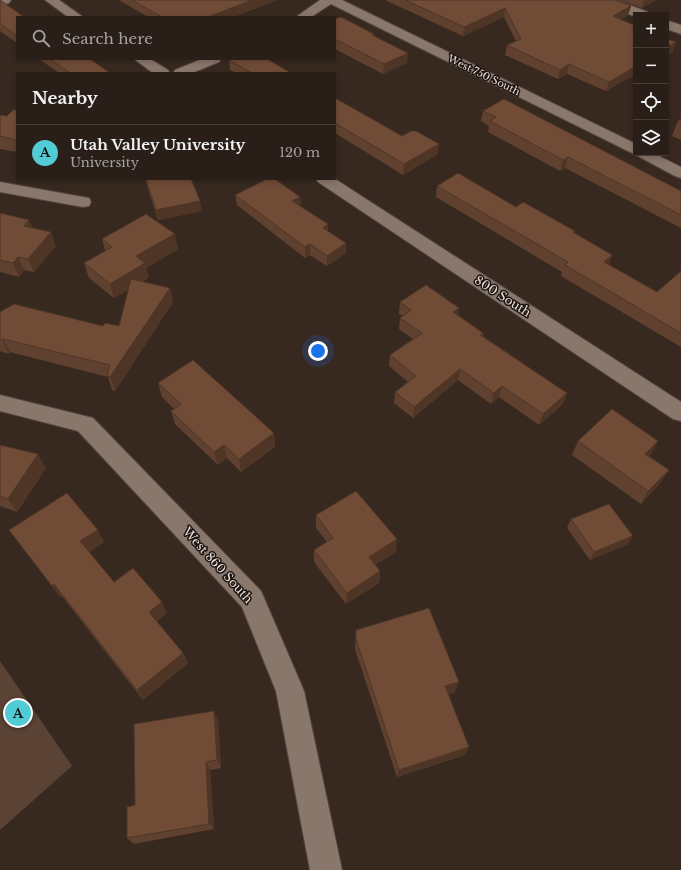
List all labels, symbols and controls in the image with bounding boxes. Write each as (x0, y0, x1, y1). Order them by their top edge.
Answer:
map controls (633, 12, 669, 156)
button: + (633, 12, 669, 48)
search box (16, 16, 336, 60)
icon: search (30, 27, 52, 49)
text: Search here (62, 29, 153, 48)
button: − (633, 48, 669, 84)
street label: West 750 South (445, 51, 522, 98)
button: locate (633, 84, 669, 120)
text: Nearby (32, 88, 98, 109)
button: layers (633, 120, 669, 156)
text: Utah Valley University (70, 135, 245, 154)
text: A (40, 144, 50, 161)
text: 120 m (279, 144, 320, 161)
text: University (70, 154, 139, 171)
street label: 800 South (472, 272, 534, 320)
your location (308, 341, 328, 361)
street label: West 860 South (179, 523, 256, 606)
pin: A (5, 698, 31, 728)

